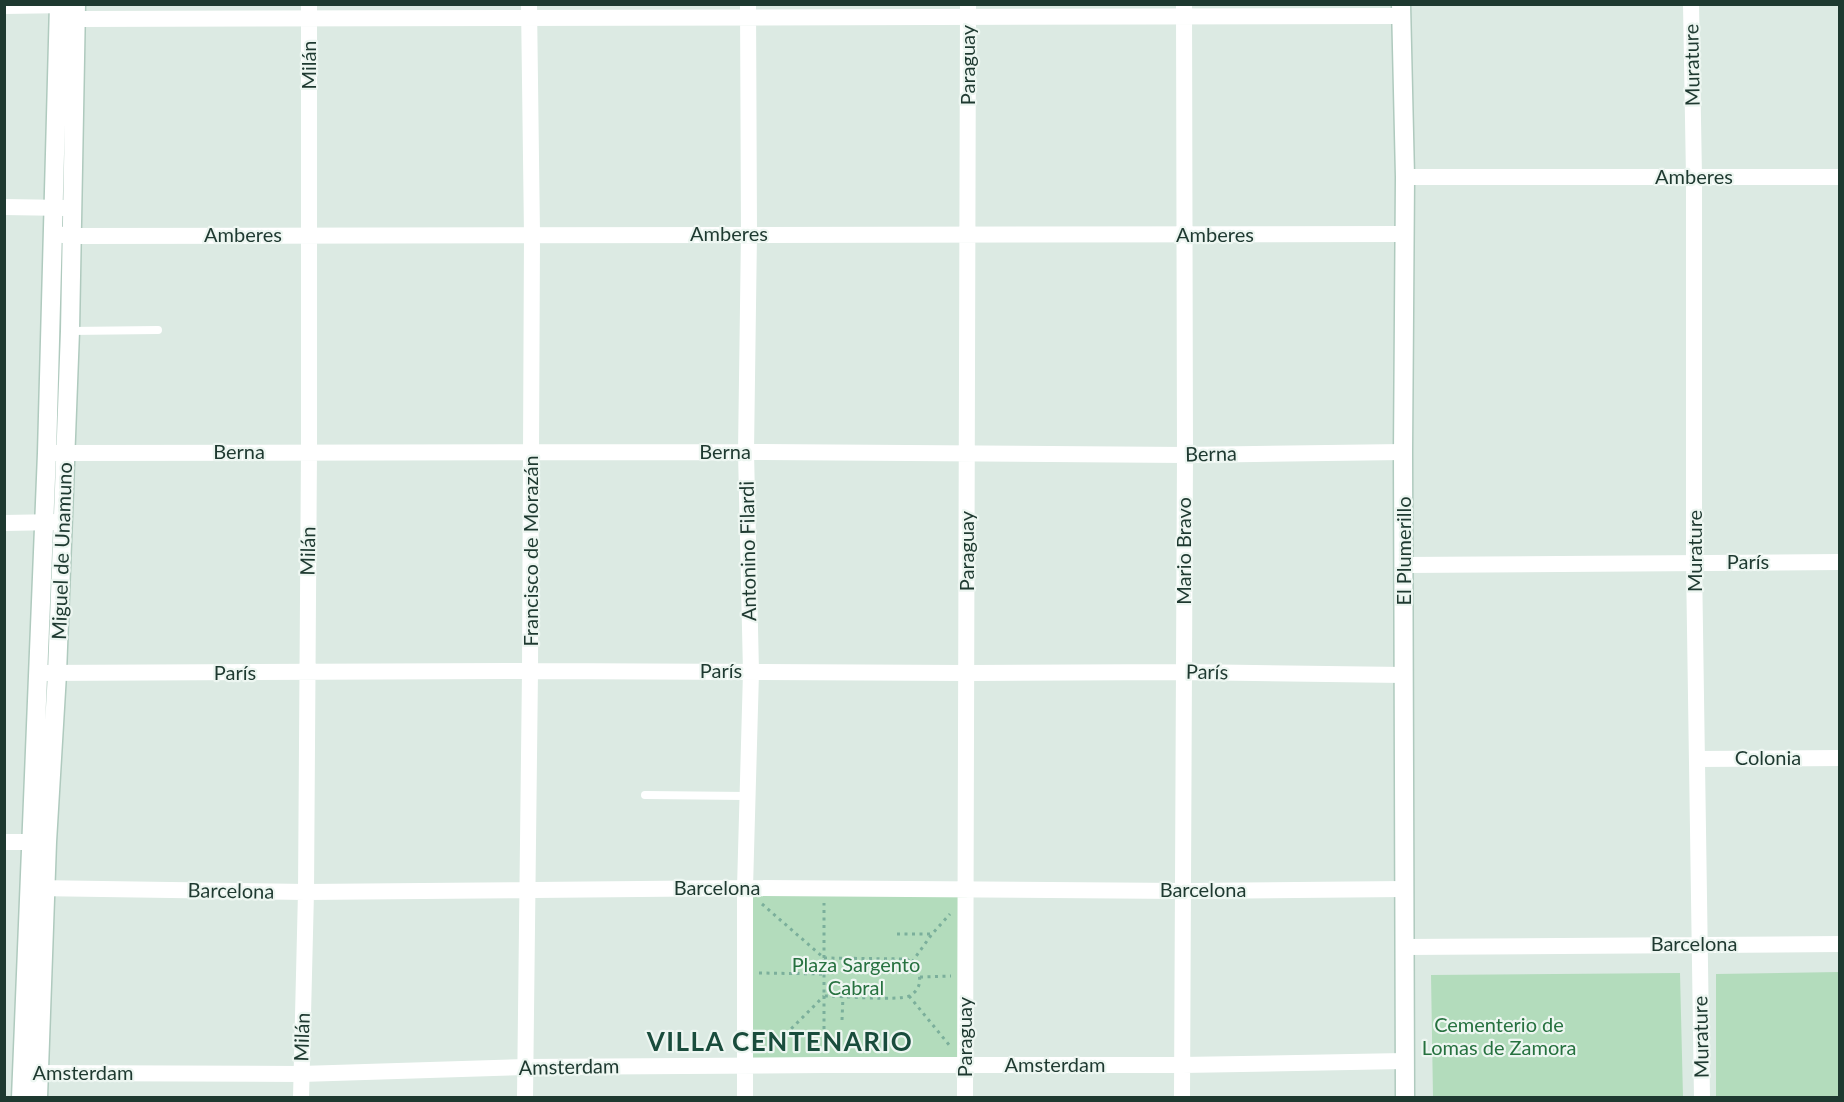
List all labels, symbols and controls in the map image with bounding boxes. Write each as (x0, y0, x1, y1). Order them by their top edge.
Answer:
street label: Paraguay (955, 24, 979, 105)
street label: Murature (1678, 24, 1704, 106)
street label: Milán (296, 40, 320, 90)
street label: Amberes (1655, 164, 1733, 188)
street label: Amberes (690, 221, 768, 245)
street label: Amberes (204, 222, 282, 246)
street label: Amberes (1176, 222, 1254, 246)
street label: Berna (213, 439, 265, 463)
street label: Berna (699, 439, 751, 463)
street label: Berna (1185, 441, 1237, 465)
street label: Francisco de Morazán (518, 455, 542, 647)
street label: Miguel de Unamuno (46, 462, 76, 640)
street label: Antonino Filardi (734, 481, 760, 621)
street label: Mario Bravo (1171, 497, 1195, 605)
street label: El Plumerillo (1391, 497, 1415, 606)
street label: Paraguay (954, 510, 978, 591)
street label: Murature (1682, 510, 1706, 592)
street label: Milán (295, 526, 319, 576)
street label: París (1727, 549, 1769, 573)
street label: París (700, 658, 742, 682)
street label: París (1186, 659, 1228, 683)
street label: París (214, 660, 256, 684)
street label: Colonia (1735, 745, 1801, 769)
street label: Barcelona (674, 875, 760, 899)
street label: Barcelona (187, 877, 275, 903)
street label: Barcelona (1160, 877, 1246, 901)
street label: Barcelona (1651, 931, 1737, 955)
park label: Plaza Sargento Cabral (792, 952, 920, 999)
street label: Paraguay (952, 996, 976, 1077)
street label: Murature (1687, 996, 1713, 1078)
street label: Milán (288, 1012, 314, 1062)
park label: Cementerio de Lomas de Zamora (1422, 1012, 1576, 1059)
district label: VILLA CENTENARIO (646, 1025, 913, 1057)
street label: Amsterdam (1005, 1052, 1105, 1076)
street label: Amsterdam (518, 1053, 620, 1079)
street label: Amsterdam (33, 1060, 133, 1084)

